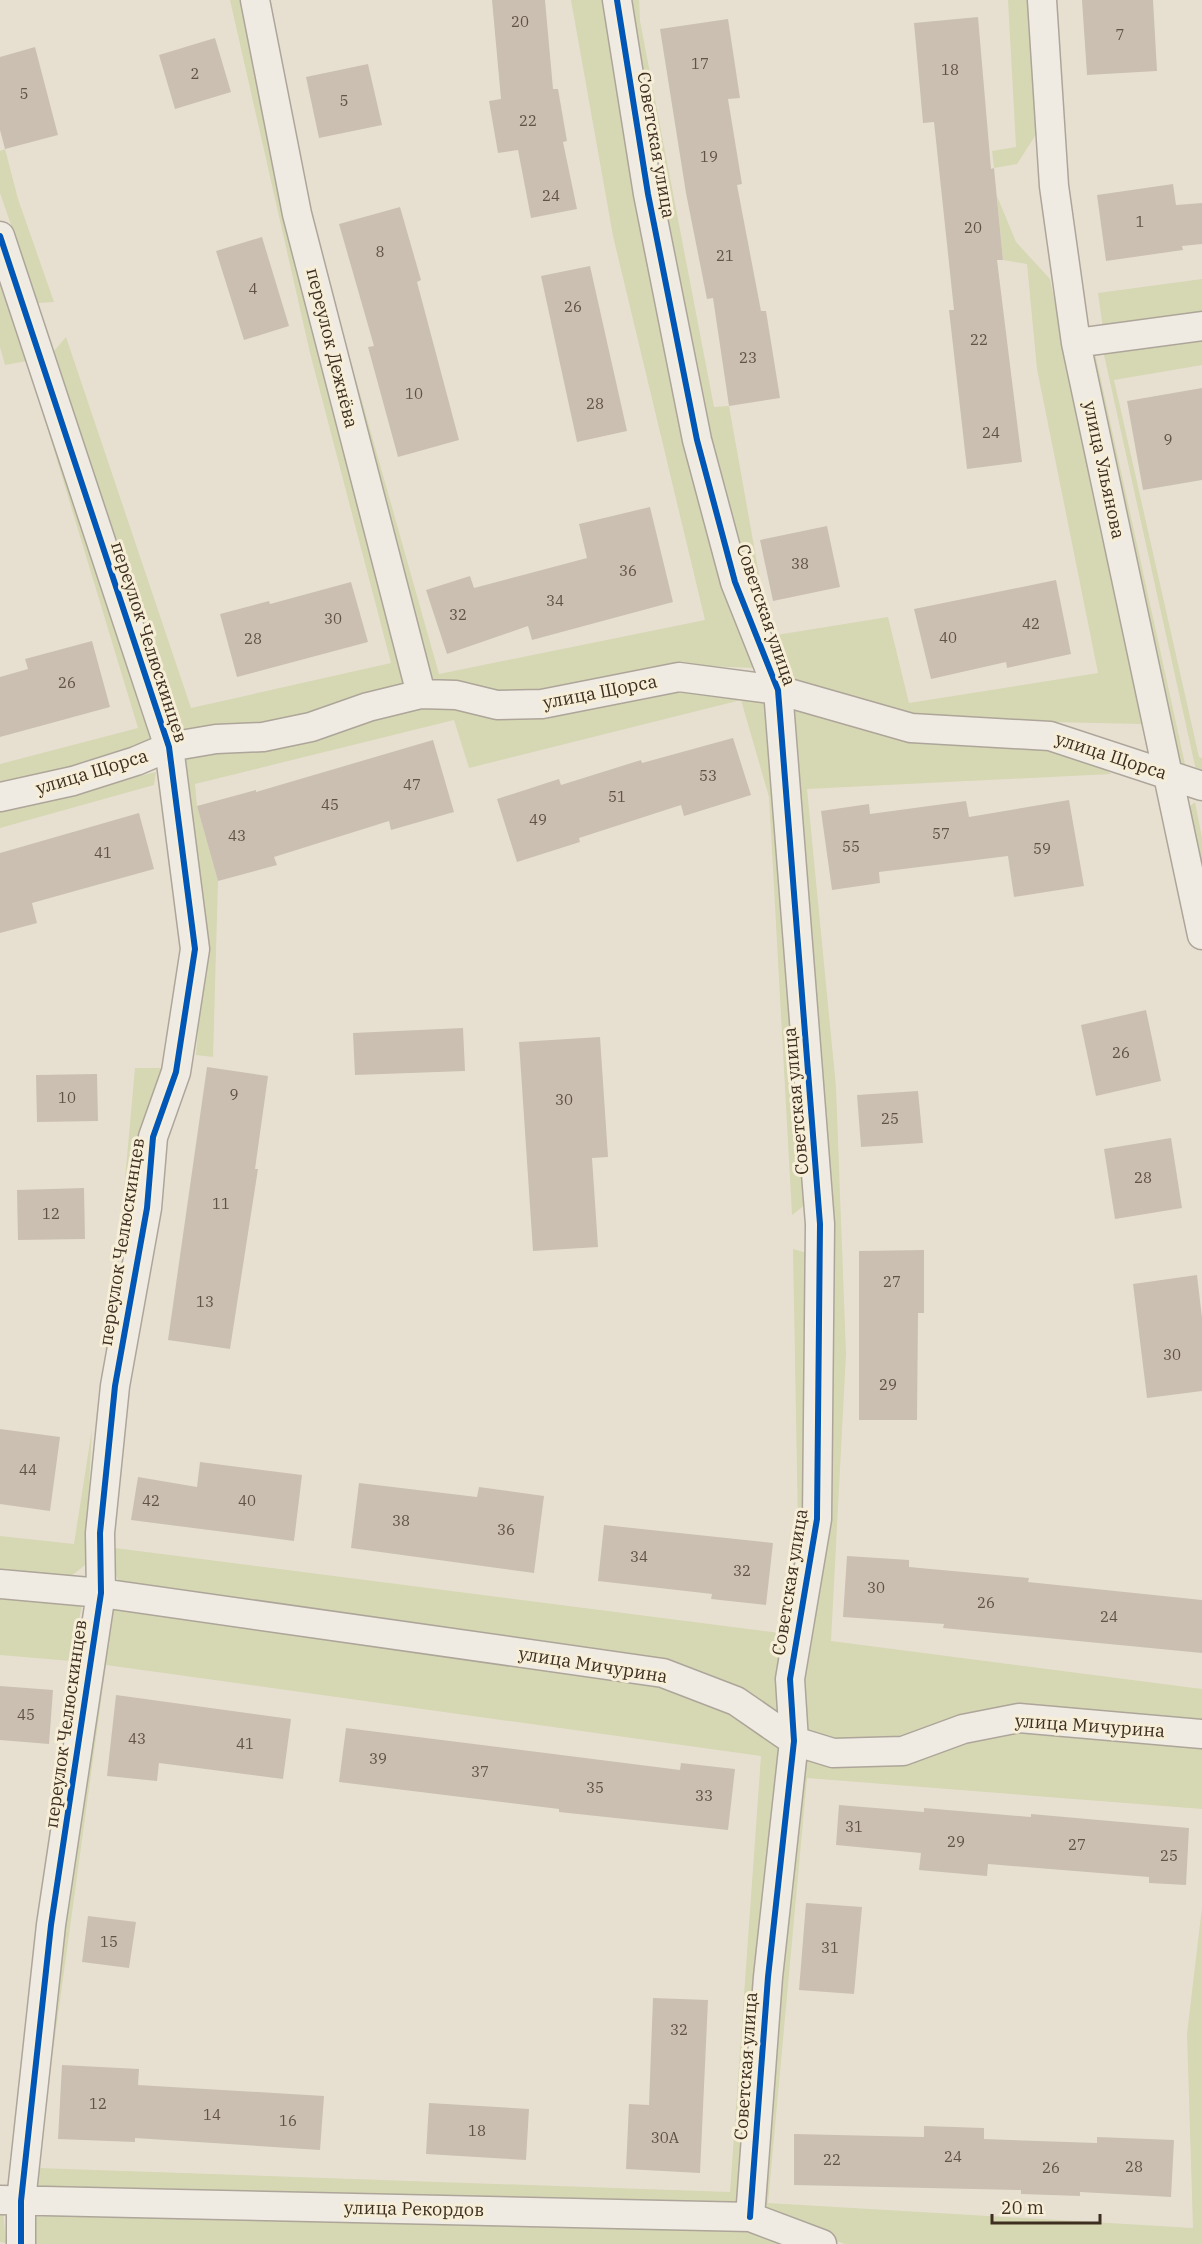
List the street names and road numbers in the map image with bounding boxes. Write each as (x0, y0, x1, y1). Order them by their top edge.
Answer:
street label: Советская улица (632, 70, 681, 220)
street label: переулок Дежнёва (301, 265, 364, 431)
street label: улица Ульянова (1079, 399, 1130, 541)
street label: переулок Челюскинцев (106, 538, 193, 745)
street label: Советская улица (731, 541, 802, 689)
street label: улица Щорса (541, 669, 659, 714)
street label: улица Щорса (1052, 727, 1170, 784)
street label: улица Щорса (33, 744, 151, 799)
street label: Советская улица (778, 1026, 813, 1176)
street label: переулок Челюскинцев (94, 1136, 149, 1347)
street label: Советская улица (767, 1507, 812, 1657)
street label: переулок Челюскинцев (39, 1618, 92, 1830)
street label: улица Мичурина (517, 1641, 669, 1688)
street label: улица Мичурина (1014, 1709, 1166, 1742)
street label: Советская улица (729, 1991, 762, 2141)
street label: улица Рекордов (344, 2196, 484, 2221)

